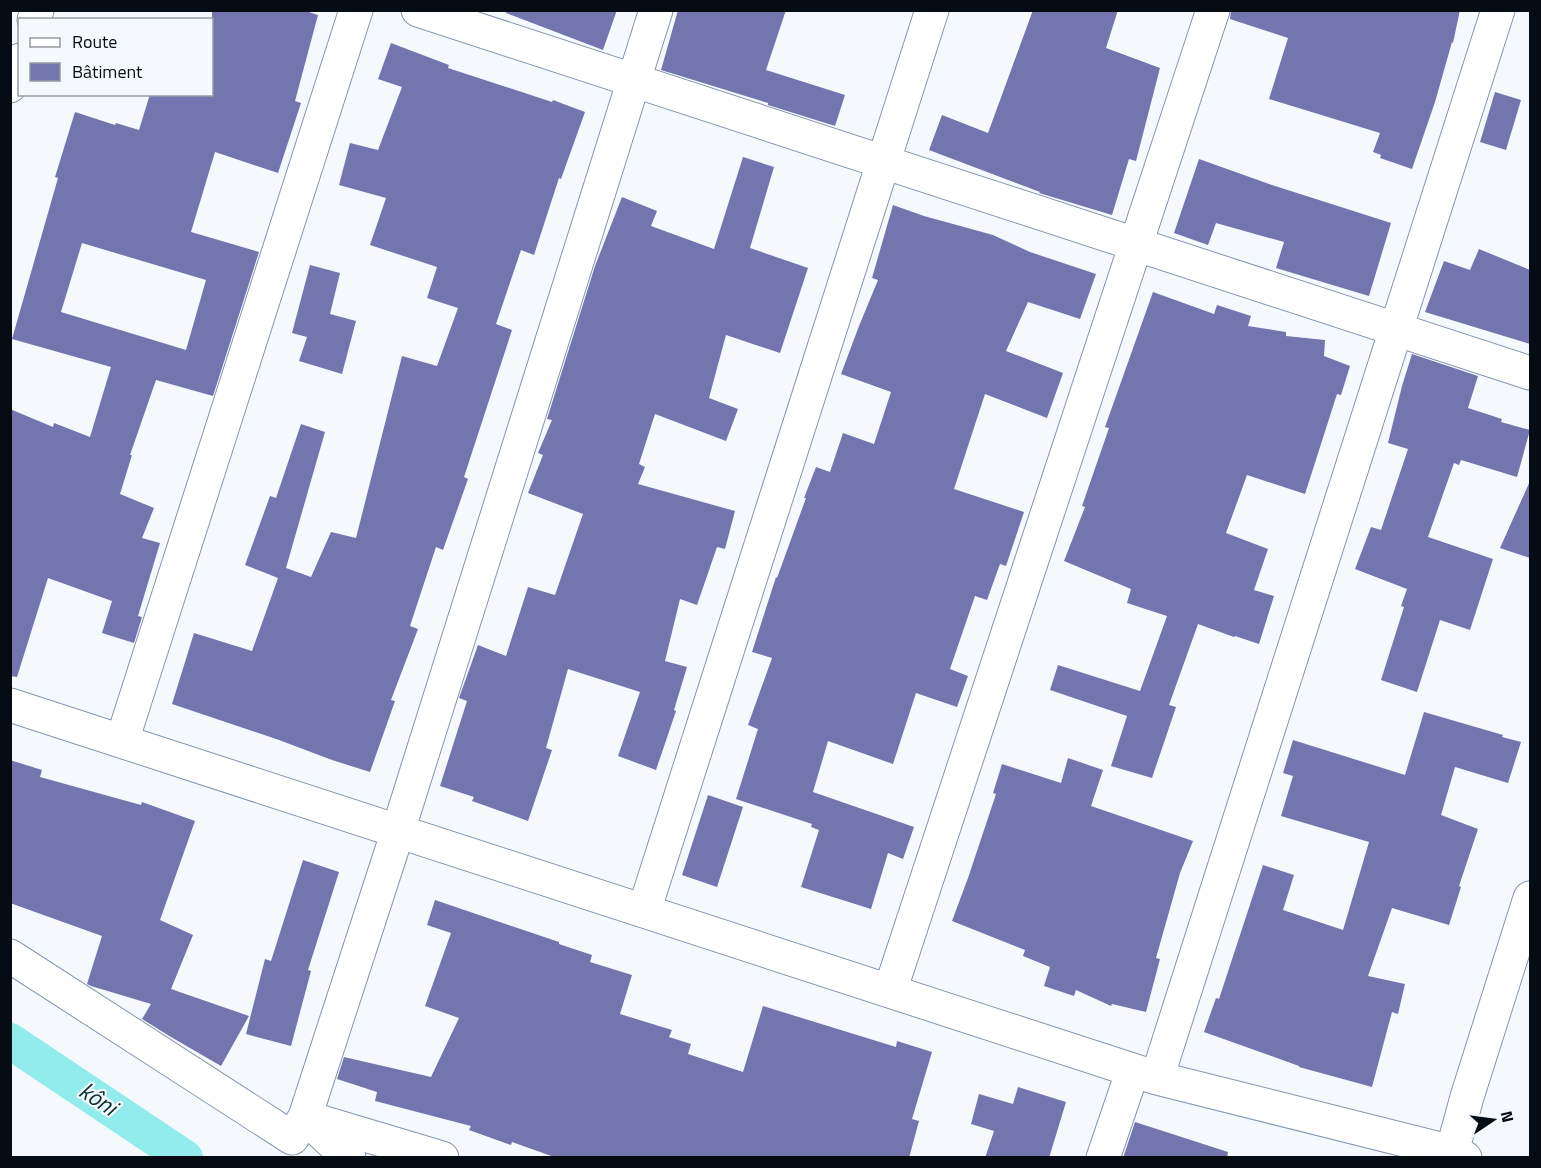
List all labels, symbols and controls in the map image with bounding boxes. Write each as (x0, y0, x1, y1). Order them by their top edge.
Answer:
legend (18, 18, 213, 96)
text: Route (72, 28, 117, 55)
text: Bâtiment (72, 58, 143, 85)
water label: kôni (72, 1072, 127, 1126)
north arrow (1463, 1090, 1523, 1150)
text: N (1495, 1109, 1521, 1125)

